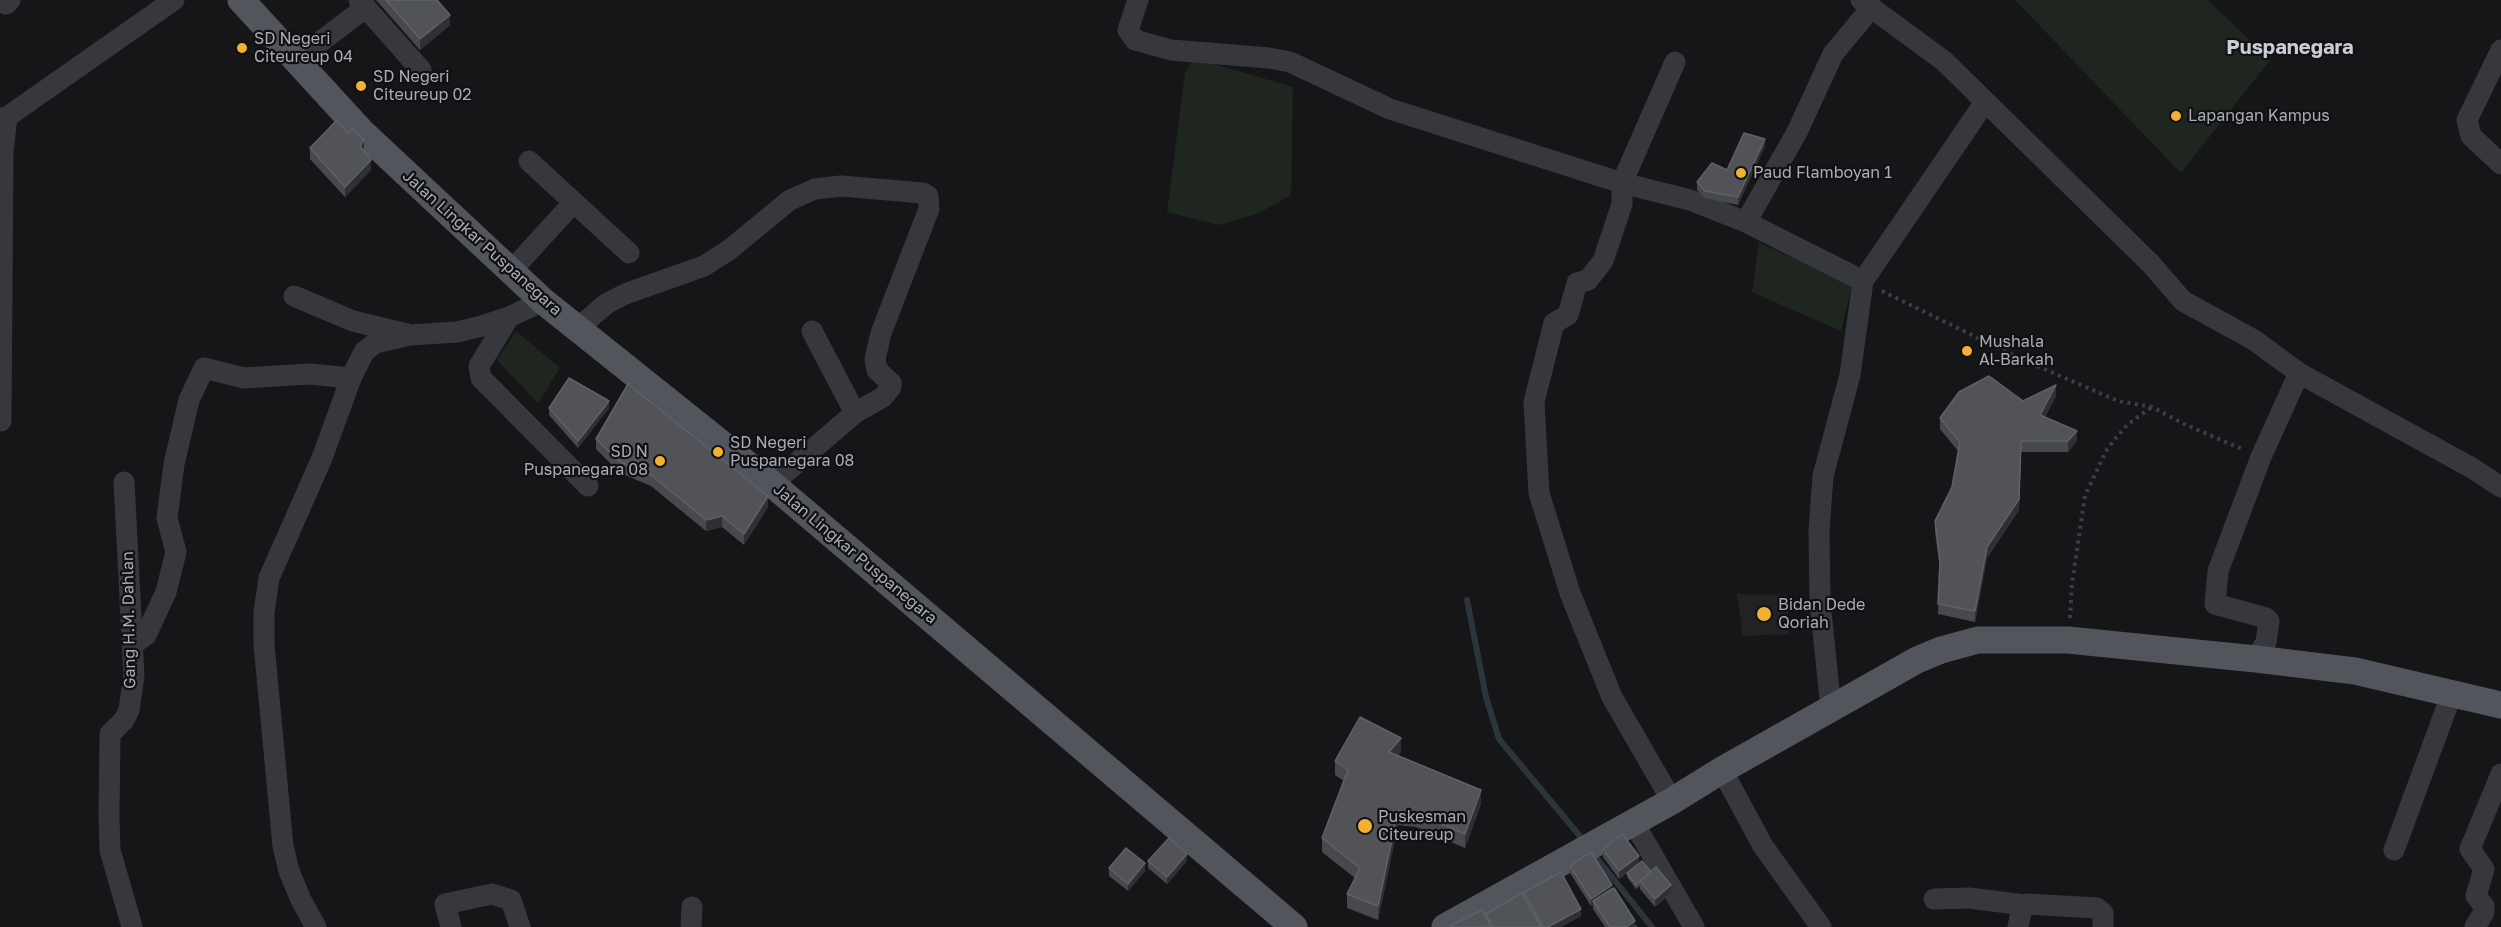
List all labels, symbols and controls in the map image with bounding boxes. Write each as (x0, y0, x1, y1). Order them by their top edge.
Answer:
place label: SD Negeri Citeureup 04 (254, 29, 353, 67)
district label: Puspanegara (2226, 36, 2354, 60)
marker: SD Negeri Citeureup 04 (235, 41, 249, 55)
place label: SD Negeri Citeureup 02 (373, 67, 472, 105)
marker: SD Negeri Citeureup 02 (354, 79, 368, 93)
place label: Lapangan Kampus (2188, 106, 2330, 126)
marker: Lapangan Kampus (2169, 109, 2183, 123)
place label: Paud Flamboyan 1 (1753, 163, 1892, 183)
street label: Jalan Lingkar Puspanegara (398, 166, 566, 320)
marker: Paud Flamboyan 1 (1734, 166, 1748, 180)
place label: Mushala Al-Barkah (1979, 332, 2054, 370)
marker: Mushala Al-Barkah (1960, 344, 1974, 358)
place label: SD Negeri Puspanegara 08 (730, 433, 854, 471)
place label: SD N Puspanegara 08 (524, 442, 648, 480)
marker: SD Negeri Puspanegara 08 (711, 445, 725, 459)
marker: SD N Puspanegara 08 (653, 454, 667, 468)
street label: Jalan Lingkar Puspanegara (769, 480, 941, 628)
street label: Gang H.M. Dahlan (118, 551, 140, 689)
place label: Bidan Dede Qoriah (1778, 595, 1865, 633)
marker: Bidan Dede Qoriah (1755, 605, 1773, 623)
place label: Puskesman Citeureup (1378, 807, 1466, 845)
marker: Puskesman Citeureup (1356, 817, 1374, 835)

